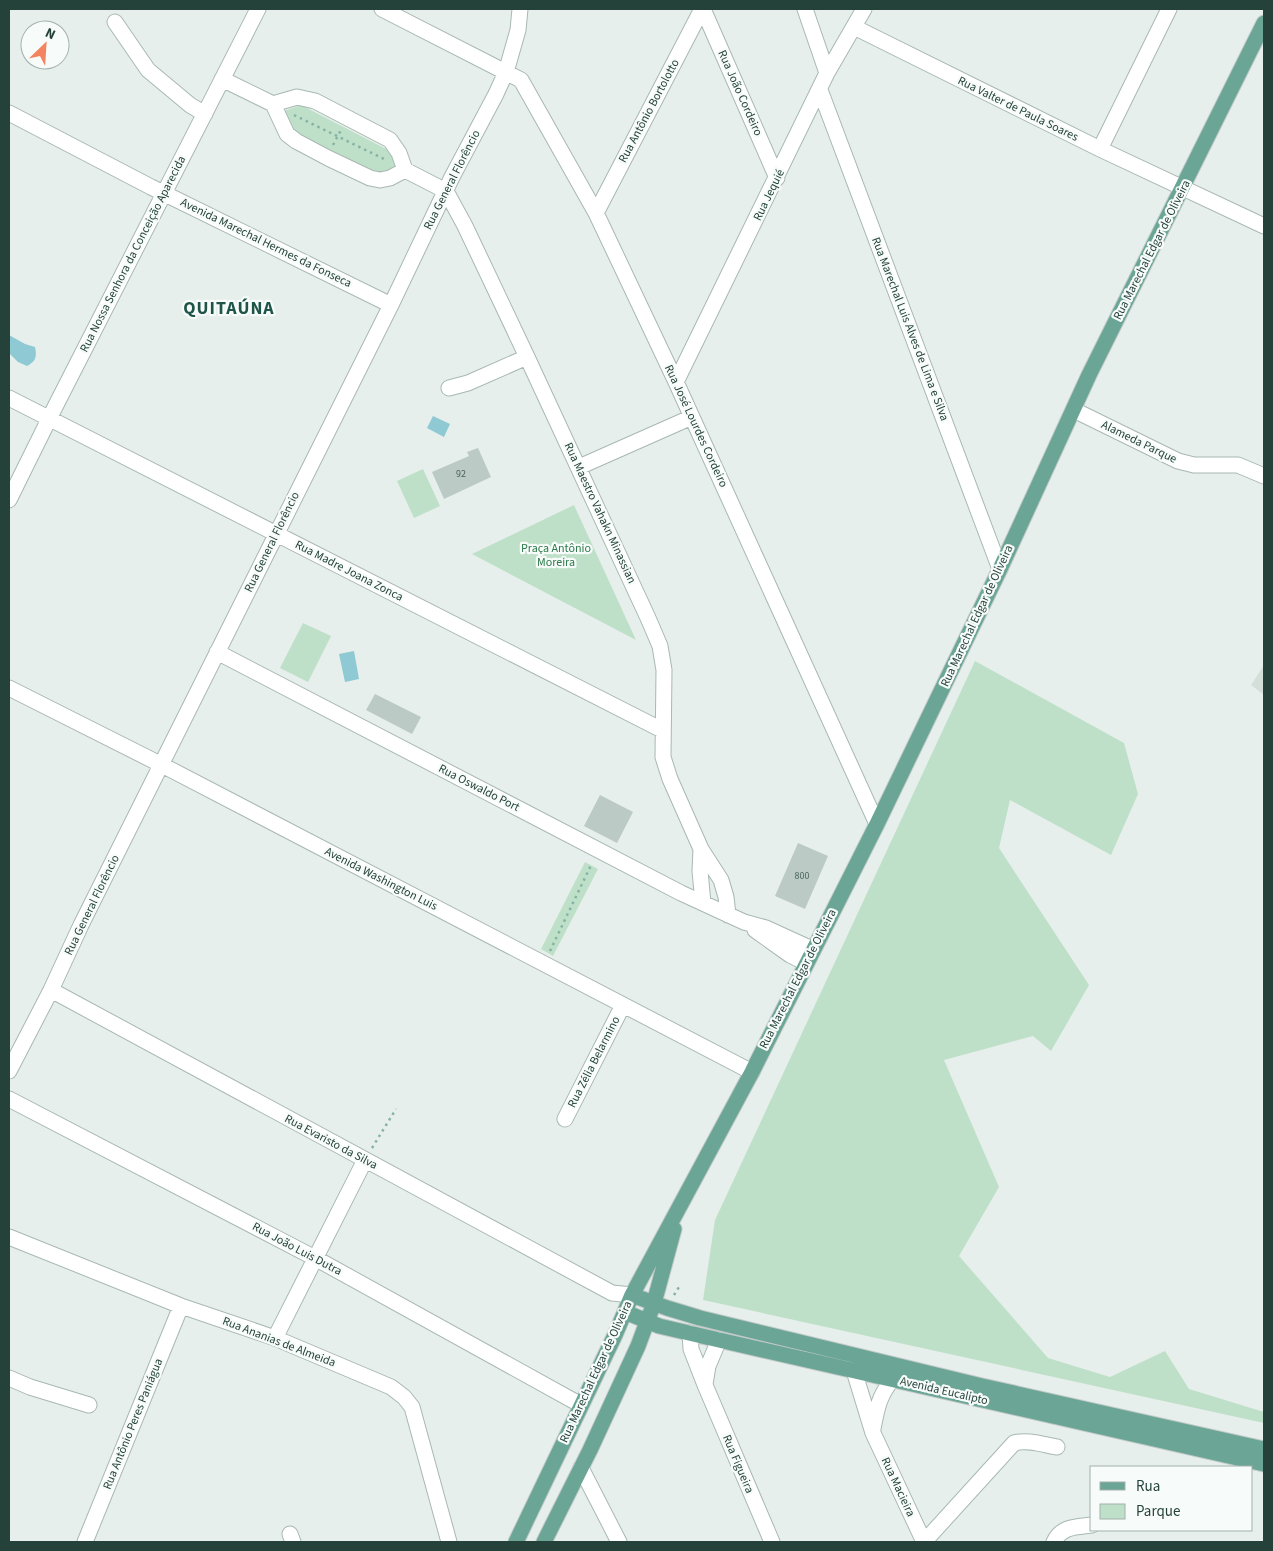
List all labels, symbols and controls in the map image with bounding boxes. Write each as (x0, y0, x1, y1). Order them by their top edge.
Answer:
north arrow (20, 20, 70, 70)
text: N (42, 23, 59, 45)
street label: Rua João Cordeiro (713, 47, 767, 139)
street label: Rua Antônio Bortolotto (614, 56, 684, 166)
street label: Rua Valter de Paula Soares (955, 72, 1081, 146)
street label: Rua General Florêncio (419, 127, 485, 233)
street label: Rua Nossa Senhora da Conceição Aparecida (76, 153, 190, 355)
street label: Rua Jequié (749, 166, 789, 224)
street label: Rua Marechal Edgar de Oliveira (1109, 177, 1195, 323)
street label: Avenida Marechal Hermes da Fonseca (178, 194, 354, 292)
street label: Rua Marechal Luis Alves de Lima e Silva (867, 235, 953, 423)
district label: QUITAÚNA (183, 296, 275, 321)
street label: Rua José Lourdes Cordeiro (660, 362, 732, 490)
street label: Alameda Parque (1098, 416, 1180, 468)
street label: Rua Maestro Vahakn Minassian (560, 440, 640, 586)
house number: 92 (456, 467, 466, 481)
street label: Rua General Florêncio (240, 489, 304, 595)
street label: Rua Madre Joana Zonca (292, 536, 406, 606)
park label: Praça Antônio Moreira (521, 540, 591, 571)
street label: Rua Marechal Edgar de Oliveira (937, 542, 1017, 690)
street label: Rua Oswaldo Port (435, 760, 523, 816)
street label: Avenida Washington Luis (322, 843, 440, 915)
street label: Rua General Florêncio (60, 852, 124, 958)
house number: 800 (795, 869, 809, 883)
street label: Rua Marechal Edgar de Oliveira (755, 906, 841, 1052)
street label: Rua Zélia Belarmino (564, 1013, 624, 1111)
street label: Rua Evaristo da Silva (282, 1110, 380, 1174)
street label: Rua João Luis Dutra (249, 1218, 345, 1280)
street label: Rua Marechal Edgar de Oliveira (556, 1298, 636, 1446)
street label: Rua Ananias de Almeida (220, 1313, 338, 1371)
street label: Rua Antônio Peres Paniágua (99, 1356, 167, 1492)
street label: Avenida Eucalipto (898, 1373, 990, 1409)
street label: Rua Figueira (718, 1432, 758, 1496)
street label: Rua Macieira (877, 1454, 919, 1520)
legend (1090, 1466, 1253, 1531)
text: Rua (1136, 1476, 1160, 1497)
text: Parque (1136, 1501, 1180, 1522)

